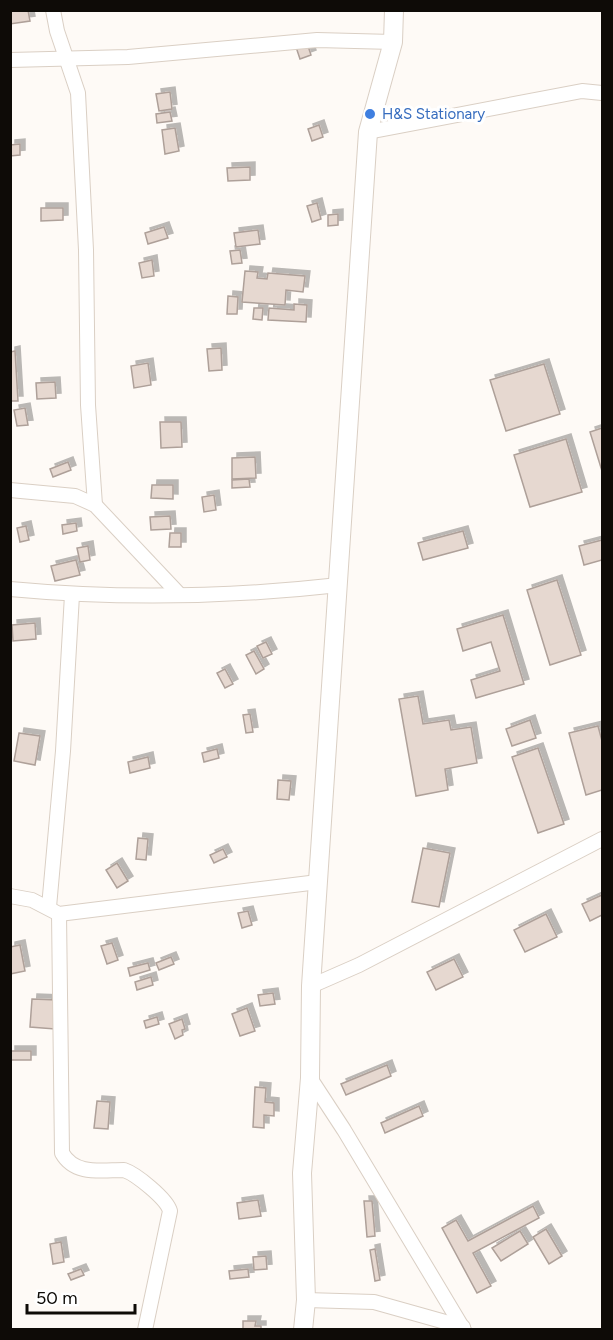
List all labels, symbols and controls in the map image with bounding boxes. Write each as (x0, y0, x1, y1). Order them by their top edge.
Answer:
place label: H&S Stationary (382, 105, 485, 123)
marker: H&S Stationary (363, 107, 377, 121)
scale bar (27, 1277, 135, 1315)
text: 50 m (36, 1287, 78, 1309)

